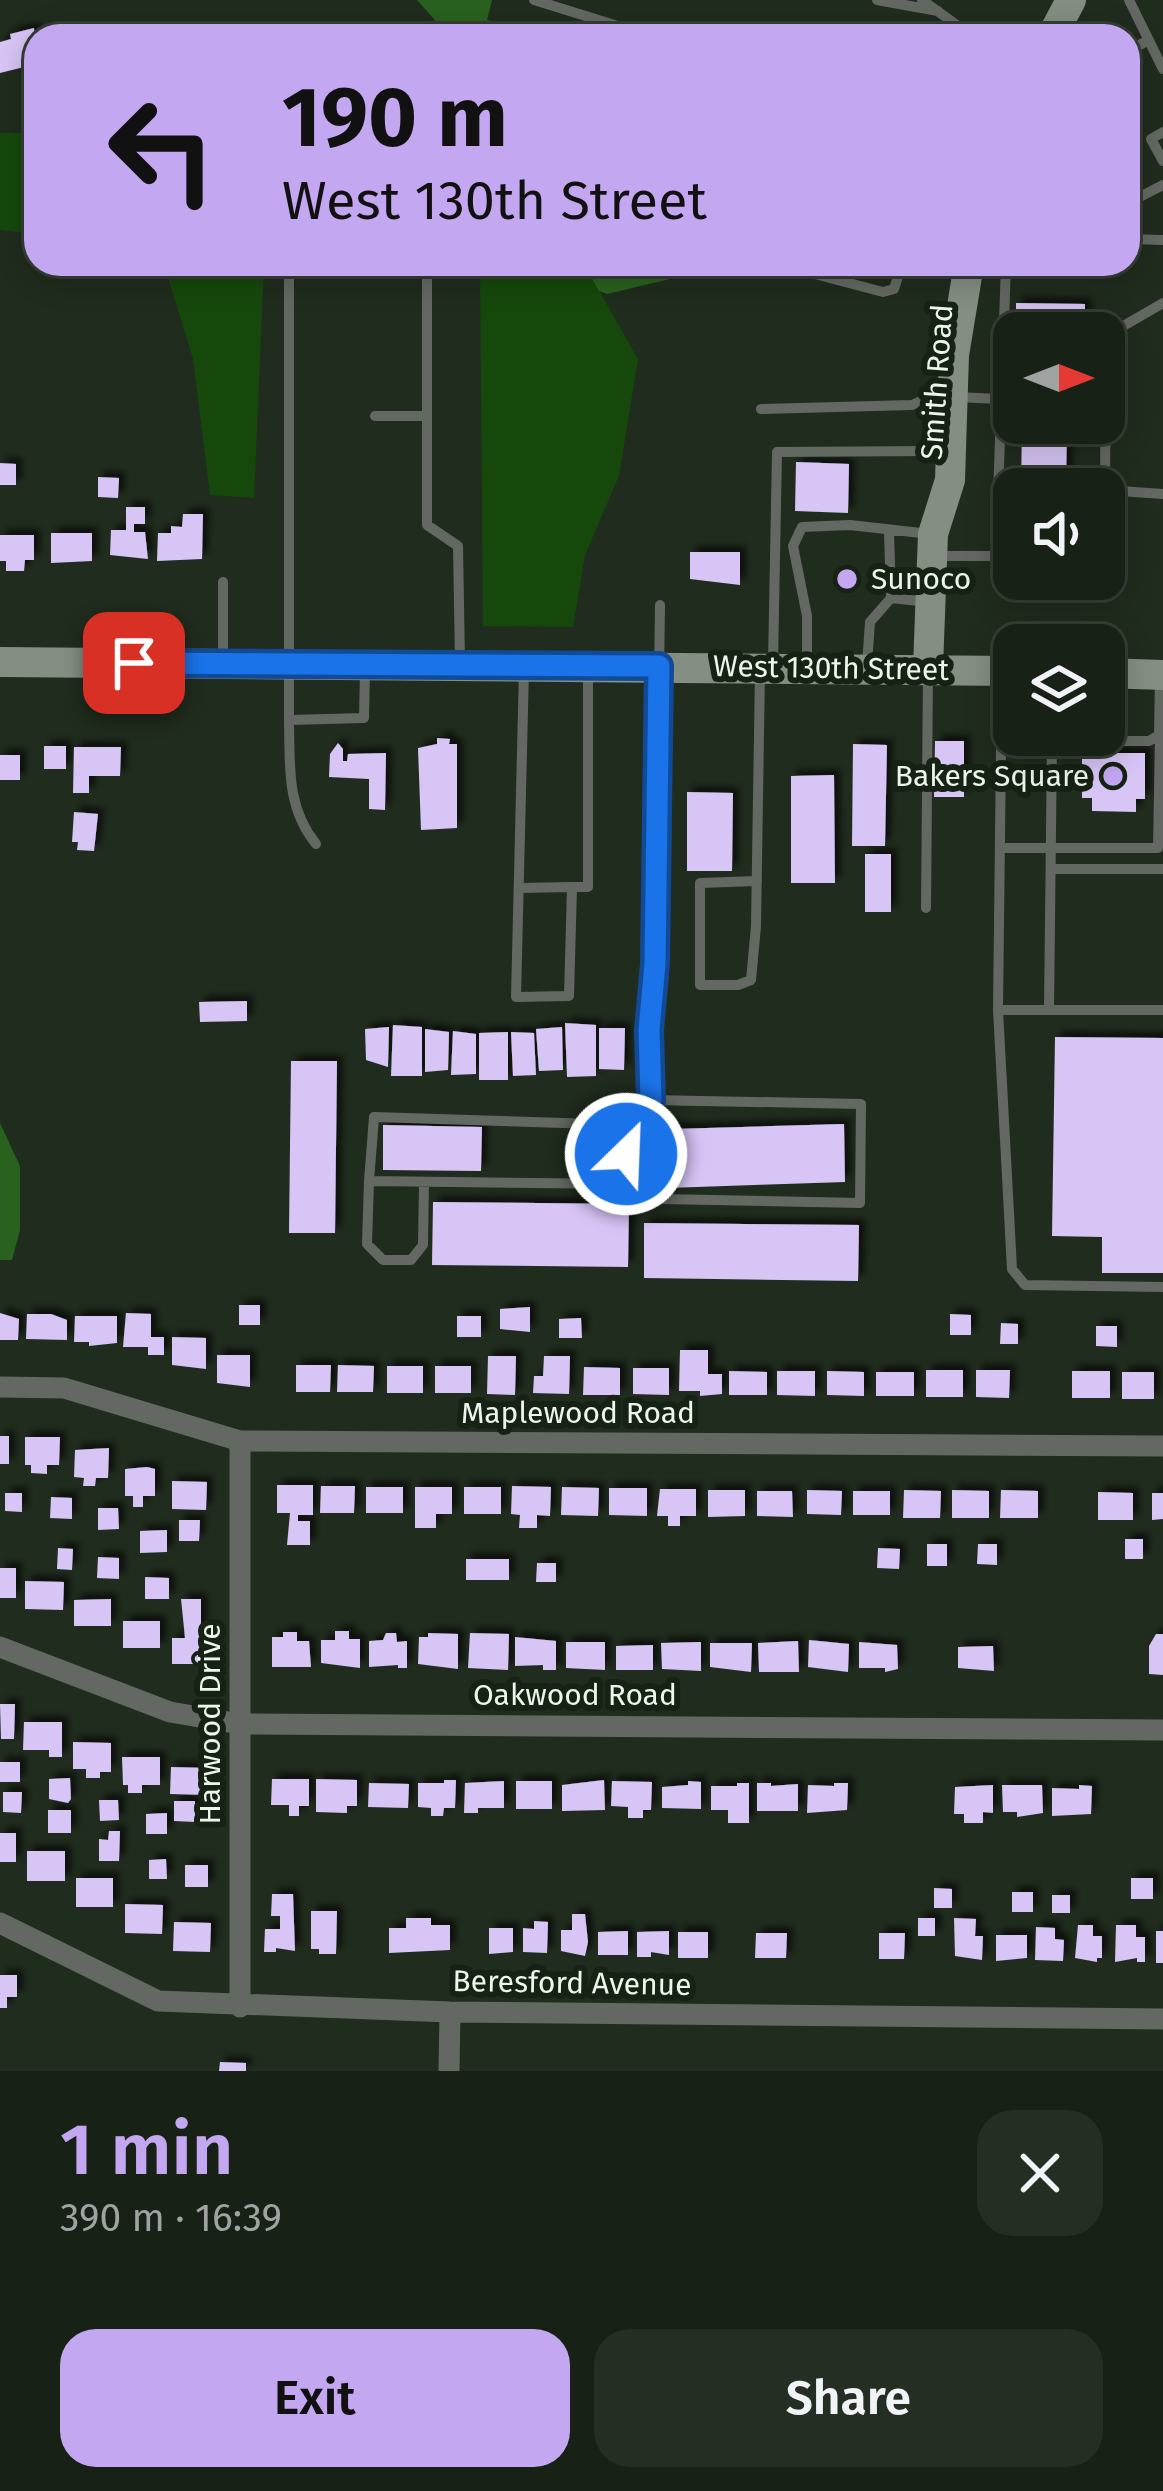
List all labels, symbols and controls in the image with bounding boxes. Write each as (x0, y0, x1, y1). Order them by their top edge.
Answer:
text: 190 m (282, 67, 508, 168)
icon: left (84, 72, 240, 228)
text: West 130th Street (282, 169, 707, 233)
street label: Smith Road (914, 303, 960, 461)
north arrow (993, 312, 1125, 444)
map controls (993, 312, 1125, 756)
button: sound (993, 468, 1125, 600)
place label: Sunoco (871, 561, 971, 597)
marker: Sunoco (834, 566, 860, 592)
pin (83, 612, 185, 714)
button: layers (993, 624, 1125, 756)
icon: arrive (101, 630, 167, 696)
street label: West 130th Street (713, 648, 949, 688)
place label: Bakers Square (895, 758, 1089, 794)
marker: Bakers Square (1100, 763, 1126, 789)
position arrow (563, 1091, 689, 1217)
street label: Maplewood Road (461, 1395, 695, 1431)
street label: Harwood Drive (192, 1623, 228, 1825)
street label: Oakwood Road (473, 1677, 677, 1713)
street label: Beresford Avenue (452, 1963, 692, 2003)
text: 1 min (60, 2107, 233, 2193)
button: close (977, 2110, 1103, 2236)
text: 390 m · 16:39 (60, 2195, 282, 2241)
button: Exit (60, 2329, 570, 2467)
button: Share (594, 2329, 1103, 2467)

